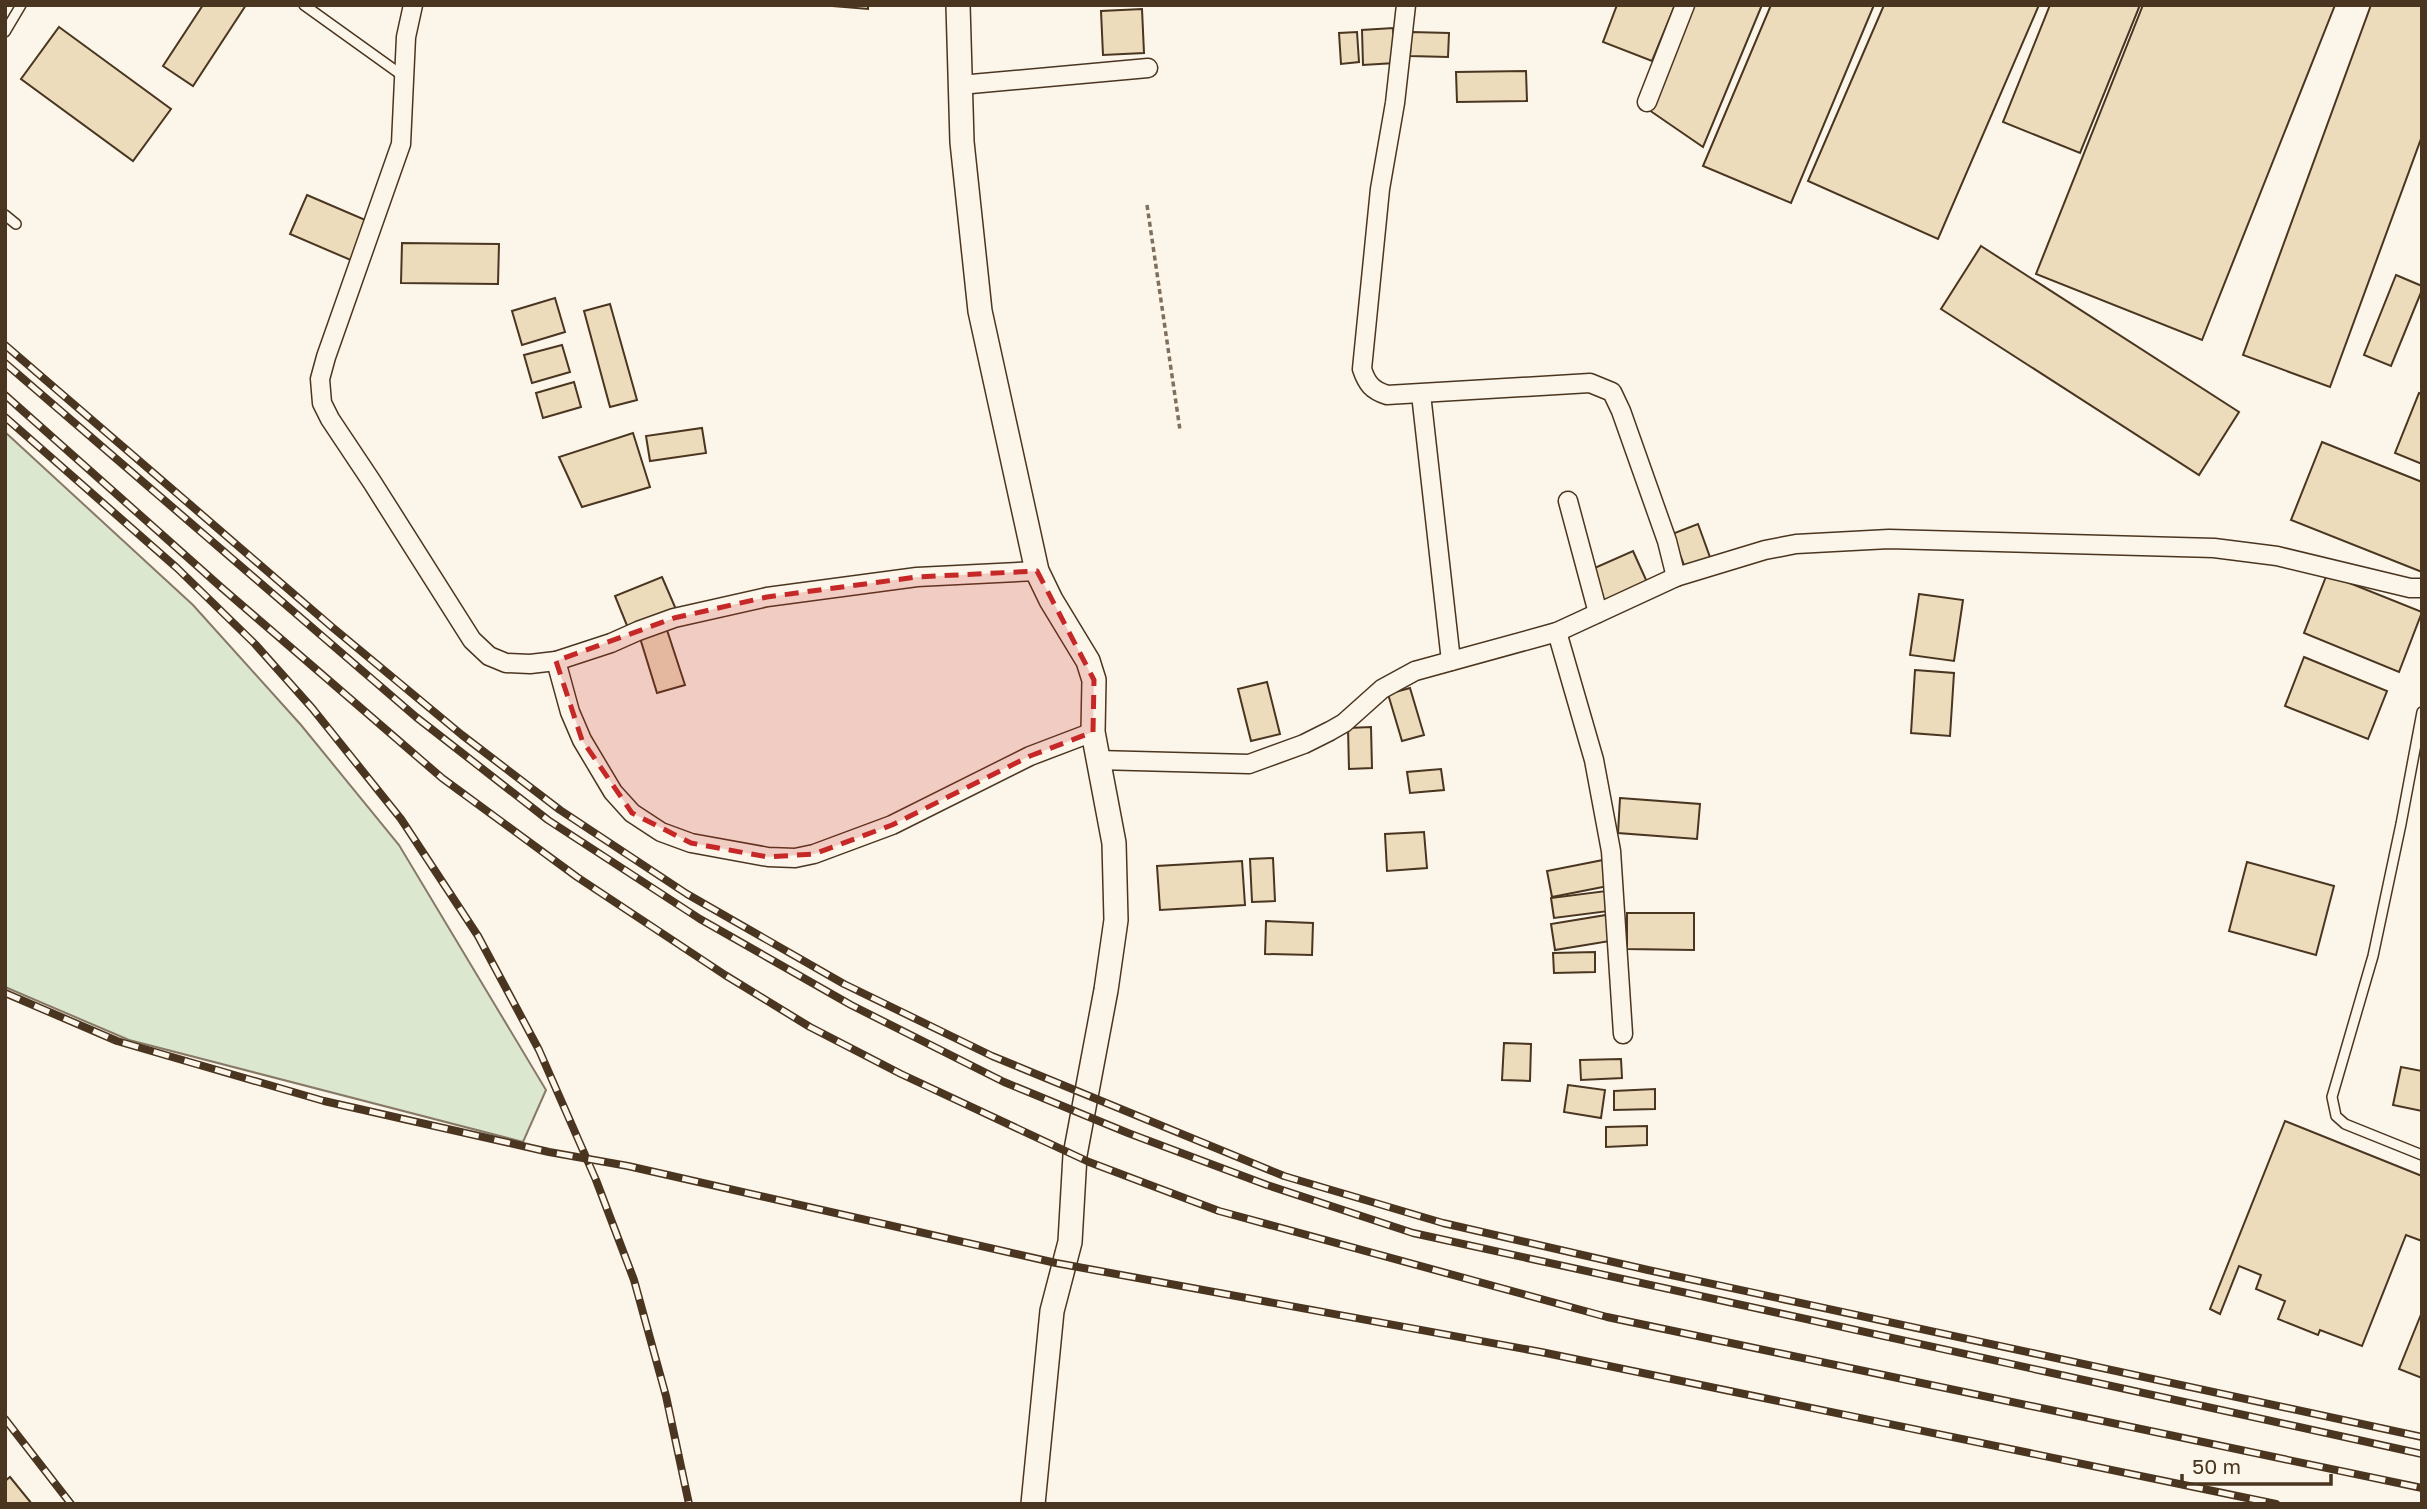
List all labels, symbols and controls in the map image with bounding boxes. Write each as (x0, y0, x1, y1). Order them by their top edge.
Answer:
scale bar (2182, 1442, 2331, 1486)
text: 50 m (2192, 1453, 2241, 1479)

